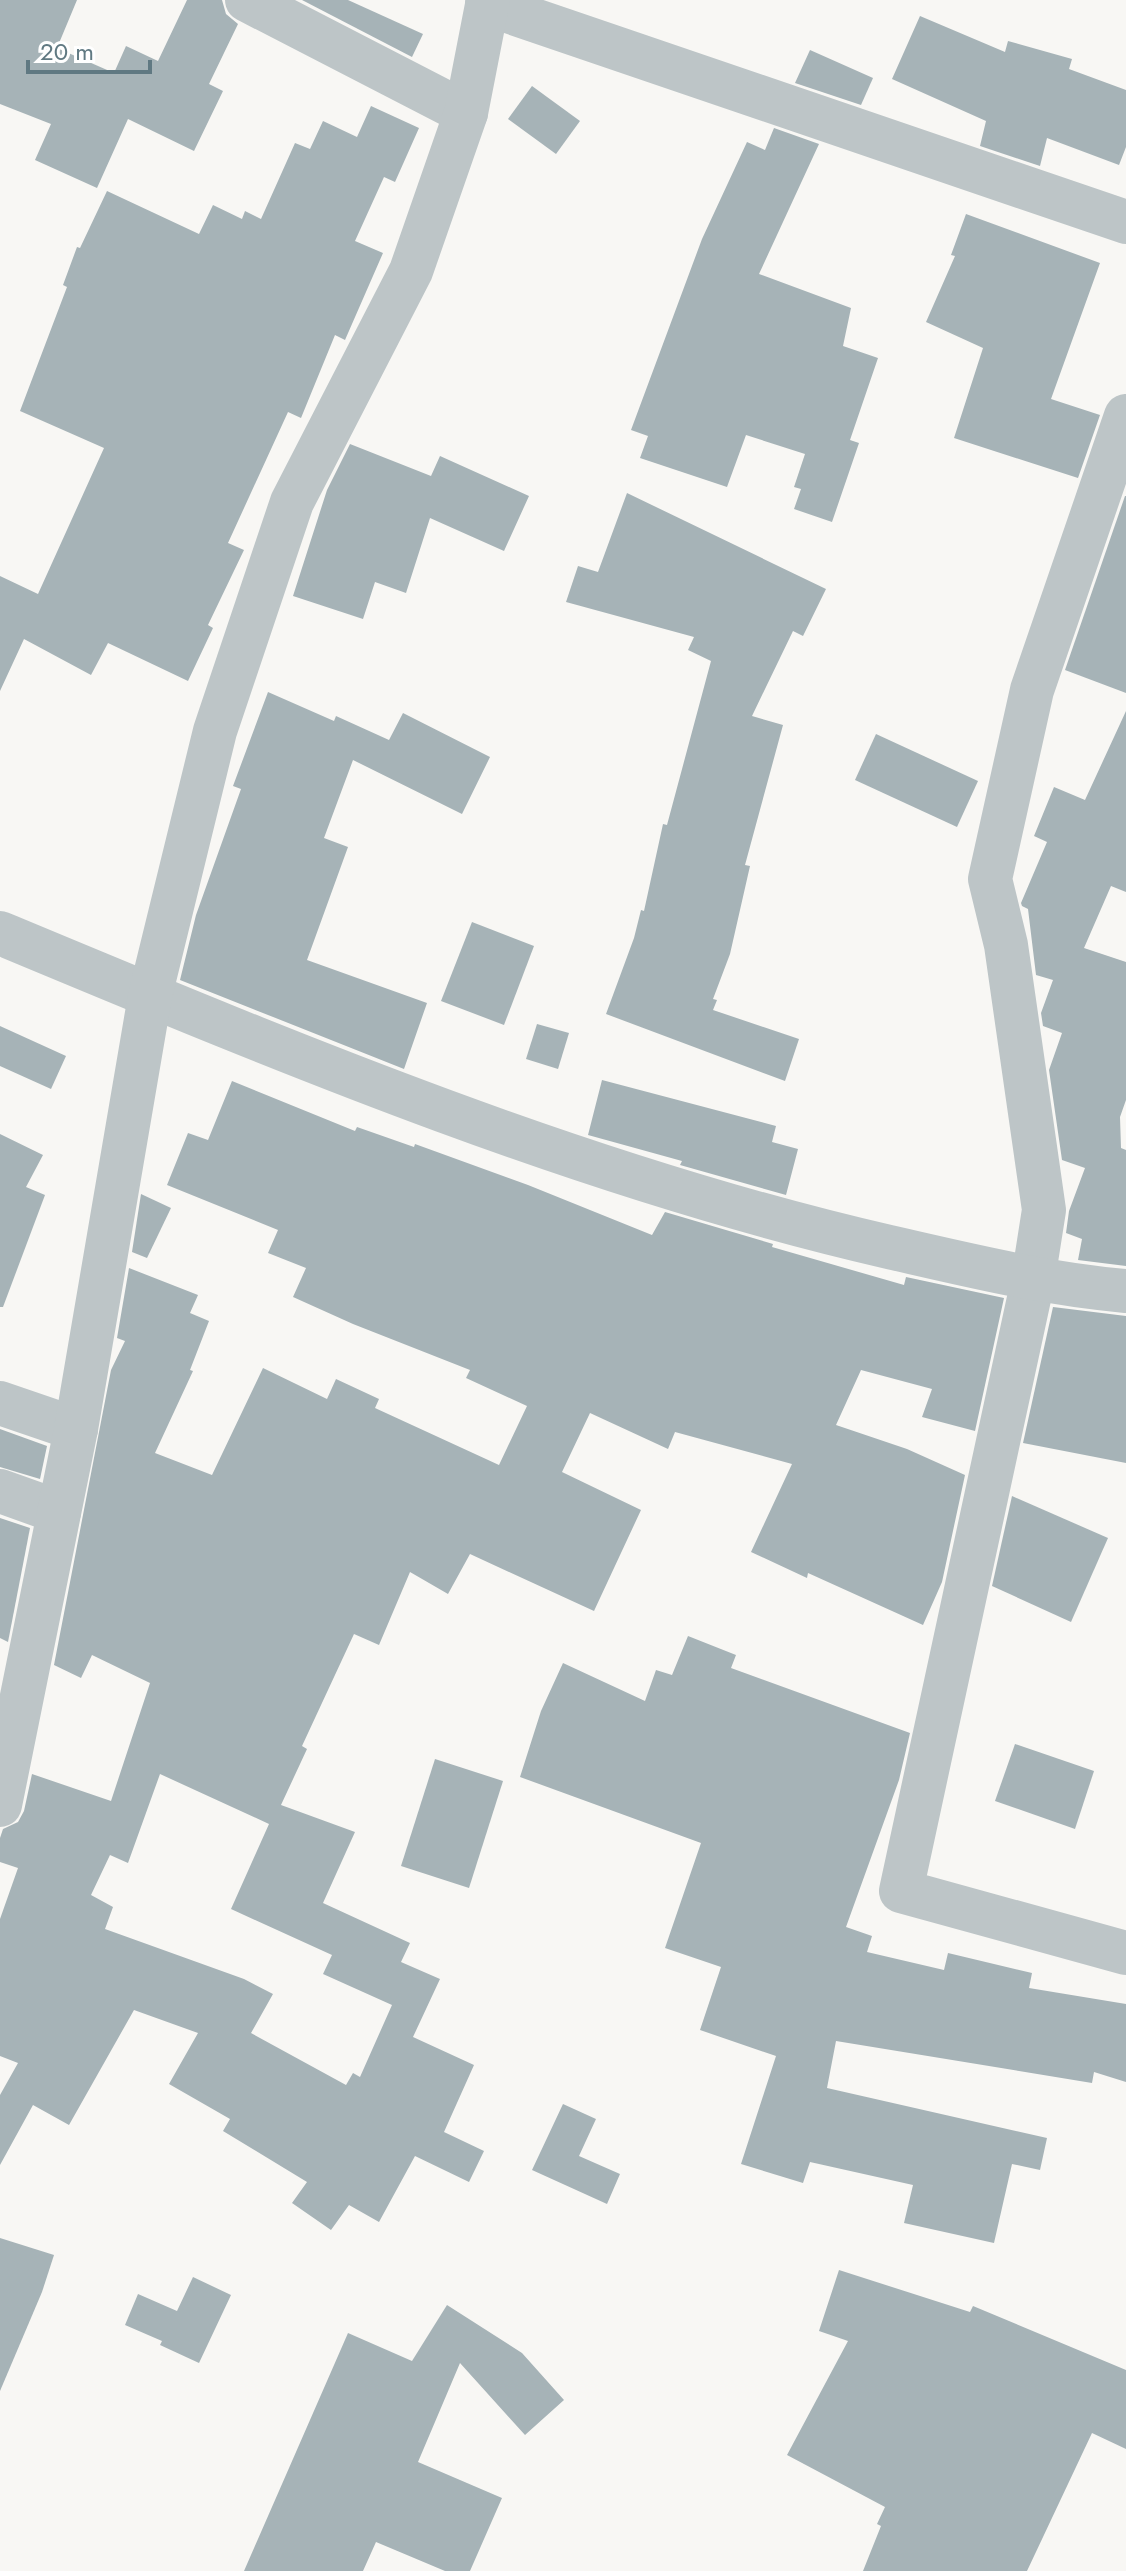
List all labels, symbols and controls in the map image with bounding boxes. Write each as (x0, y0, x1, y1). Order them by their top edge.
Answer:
scale bar (28, 24, 150, 74)
text: 20 m (40, 34, 94, 69)

